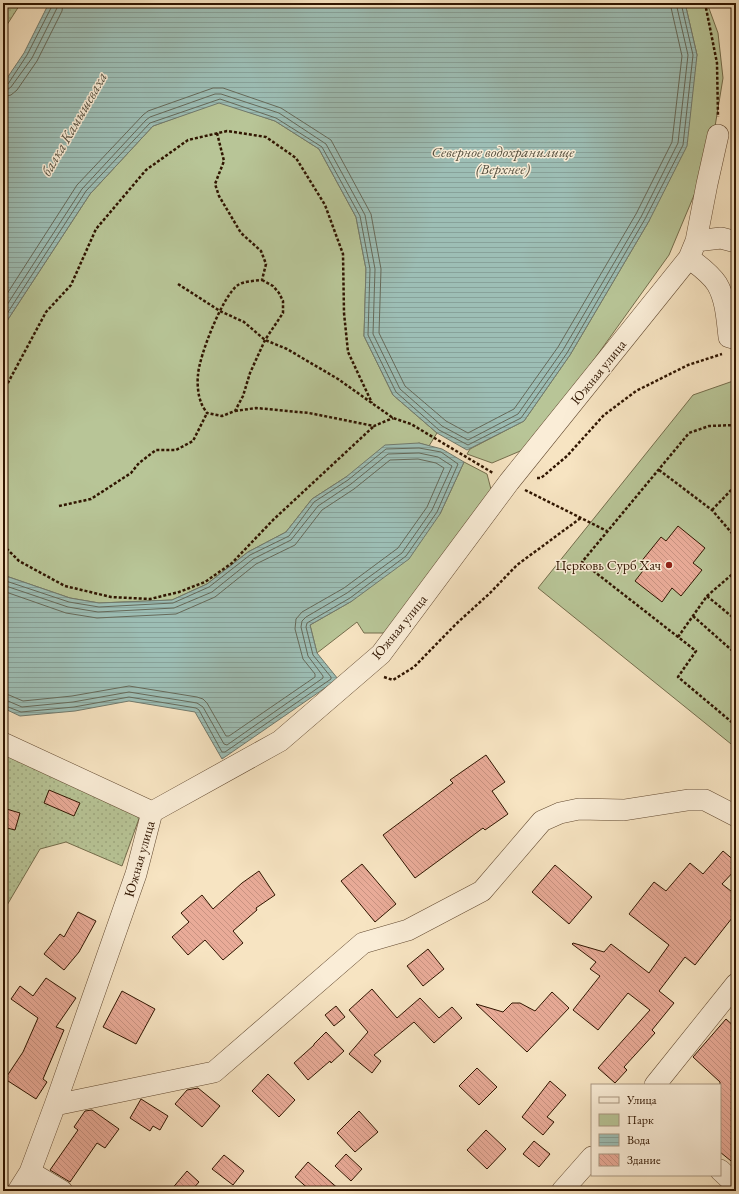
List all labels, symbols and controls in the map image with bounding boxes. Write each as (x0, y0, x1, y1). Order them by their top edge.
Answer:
water label: балка Камышеваха (36, 68, 111, 179)
water label: Северное водохранилище (Верхнее) (432, 142, 575, 178)
street label: Южная улица (566, 335, 630, 408)
place label: Церковь Сурб Хач (555, 556, 661, 574)
marker: Церковь Сурб Хач (664, 560, 674, 570)
street label: Южная улица (367, 590, 431, 663)
street label: Южная улица (119, 818, 159, 899)
legend (591, 1084, 721, 1176)
text: Улица (626, 1092, 657, 1108)
text: Парк (627, 1112, 654, 1128)
text: Вода (627, 1132, 650, 1148)
text: Здание (627, 1152, 661, 1168)

